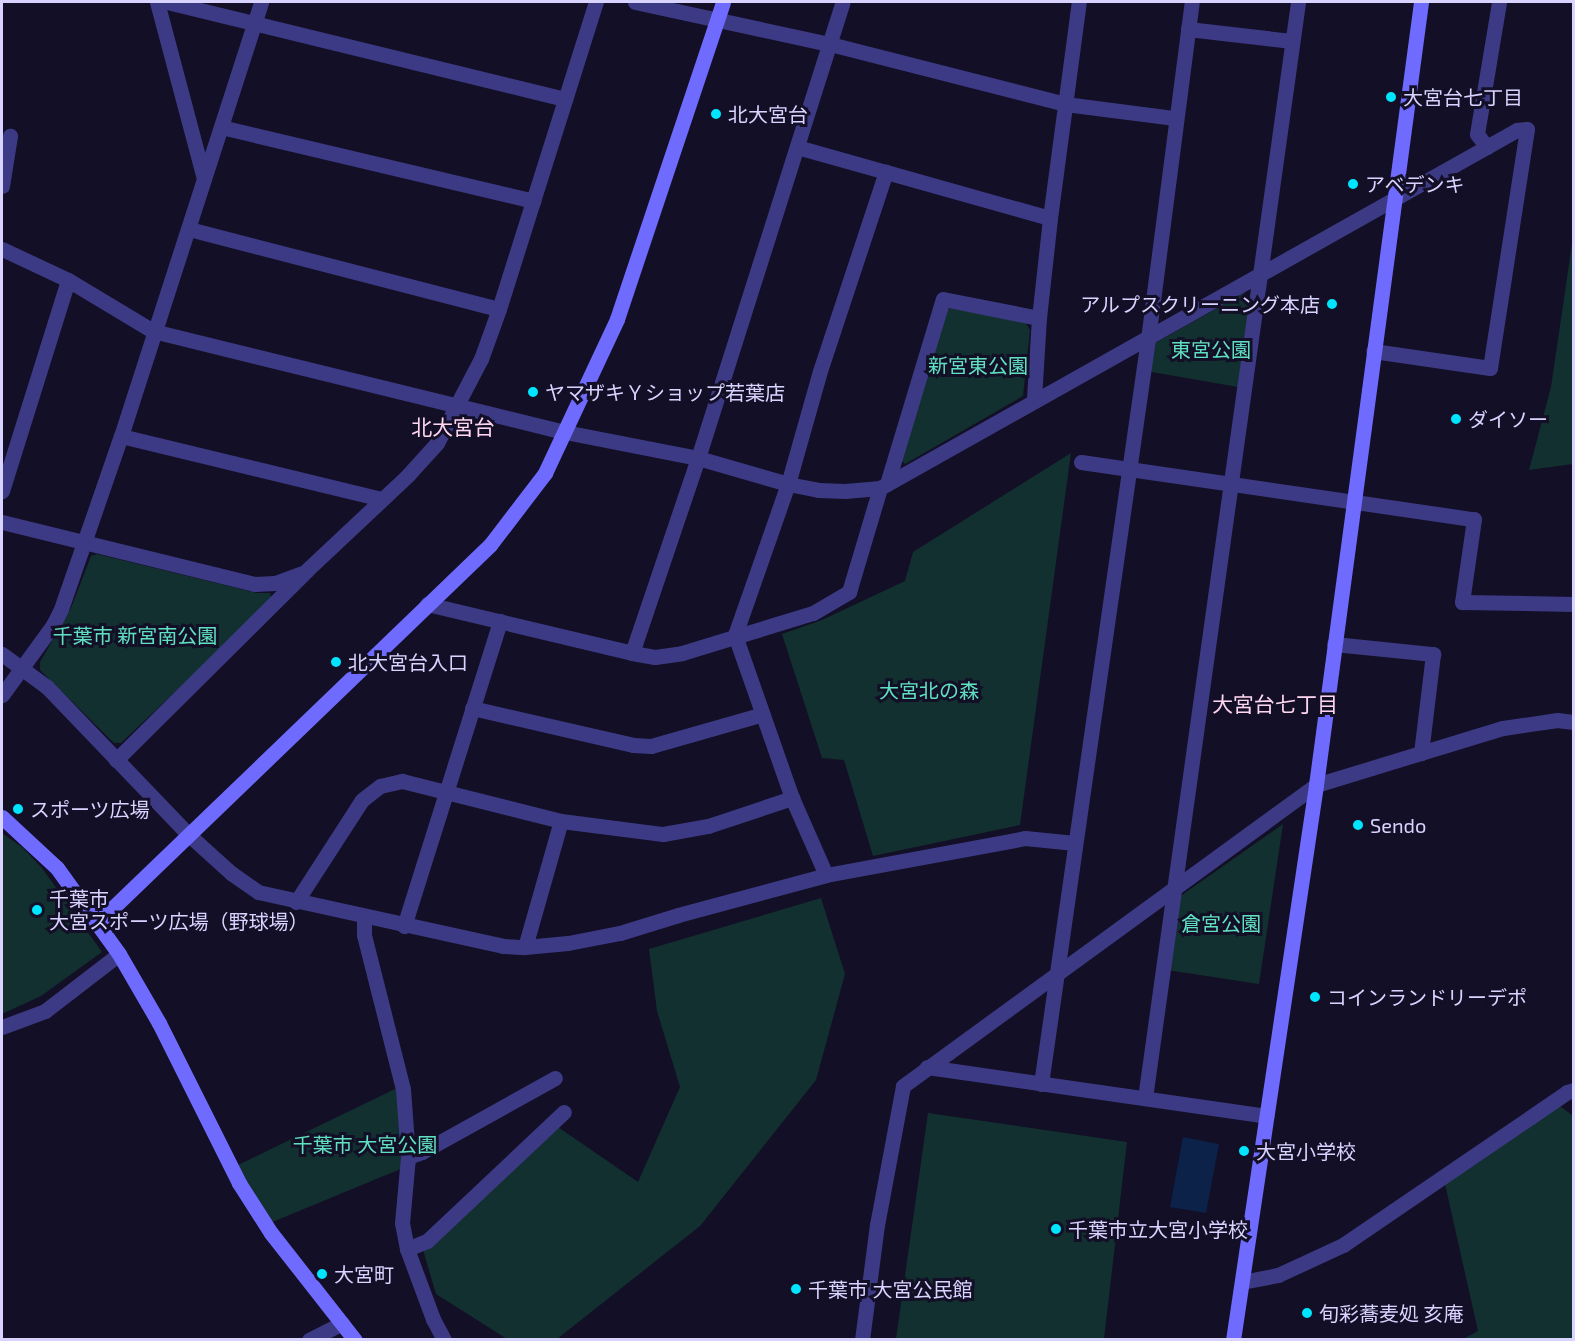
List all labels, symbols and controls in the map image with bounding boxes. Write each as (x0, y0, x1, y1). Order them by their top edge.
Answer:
place label: 大宮台七丁目 (1403, 85, 1523, 109)
marker: 大宮台七丁目 (1384, 90, 1398, 104)
place label: 北大宮台 (728, 102, 808, 126)
marker: 北大宮台 (709, 107, 723, 121)
place label: アベデンキ (1365, 172, 1465, 196)
marker: アベデンキ (1346, 177, 1360, 191)
place label: アルプスクリーニング本店 (1080, 292, 1320, 316)
marker: アルプスクリーニング本店 (1325, 297, 1339, 311)
park label: 東宮公園 (1171, 337, 1251, 361)
park label: 新宮東公園 (928, 353, 1028, 377)
place label: ヤマザキＹショップ若葉店 (545, 380, 785, 404)
marker: ヤマザキＹショップ若葉店 (526, 385, 540, 399)
place label: ダイソー (1468, 407, 1548, 431)
marker: ダイソー (1449, 412, 1463, 426)
district label: 北大宮台 (411, 414, 495, 440)
park label: 千葉市 新宮南公園 (53, 623, 217, 647)
place label: 北大宮台入口 (348, 650, 468, 674)
marker: 北大宮台入口 (329, 655, 343, 669)
park label: 大宮北の森 (879, 678, 979, 702)
district label: 大宮台七丁目 (1212, 691, 1338, 717)
place label: スポーツ広場 (30, 797, 150, 821)
marker: スポーツ広場 (11, 802, 25, 816)
place label: Sendo (1370, 813, 1426, 837)
marker: Sendo (1351, 818, 1365, 832)
place label: 千葉市 大宮スポーツ広場（野球場） (49, 886, 309, 933)
marker: 千葉市 大宮スポーツ広場（野球場） (30, 903, 44, 917)
park label: 倉宮公園 (1181, 911, 1261, 935)
place label: コインランドリーデポ (1327, 985, 1527, 1009)
marker: コインランドリーデポ (1308, 990, 1322, 1004)
park label: 千葉市 大宮公園 (293, 1132, 437, 1156)
place label: 大宮小学校 (1256, 1139, 1356, 1163)
marker: 大宮小学校 (1237, 1144, 1251, 1158)
place label: 千葉市立大宮小学校 (1068, 1217, 1248, 1241)
marker: 千葉市立大宮小学校 (1049, 1222, 1063, 1236)
place label: 大宮町 (334, 1262, 394, 1286)
marker: 大宮町 (315, 1267, 329, 1281)
place label: 千葉市 大宮公民館 (808, 1277, 972, 1301)
marker: 千葉市 大宮公民館 (789, 1282, 803, 1296)
place label: 旬彩蕎麦処 亥庵 (1319, 1301, 1463, 1325)
marker: 旬彩蕎麦処 亥庵 (1300, 1306, 1314, 1320)

